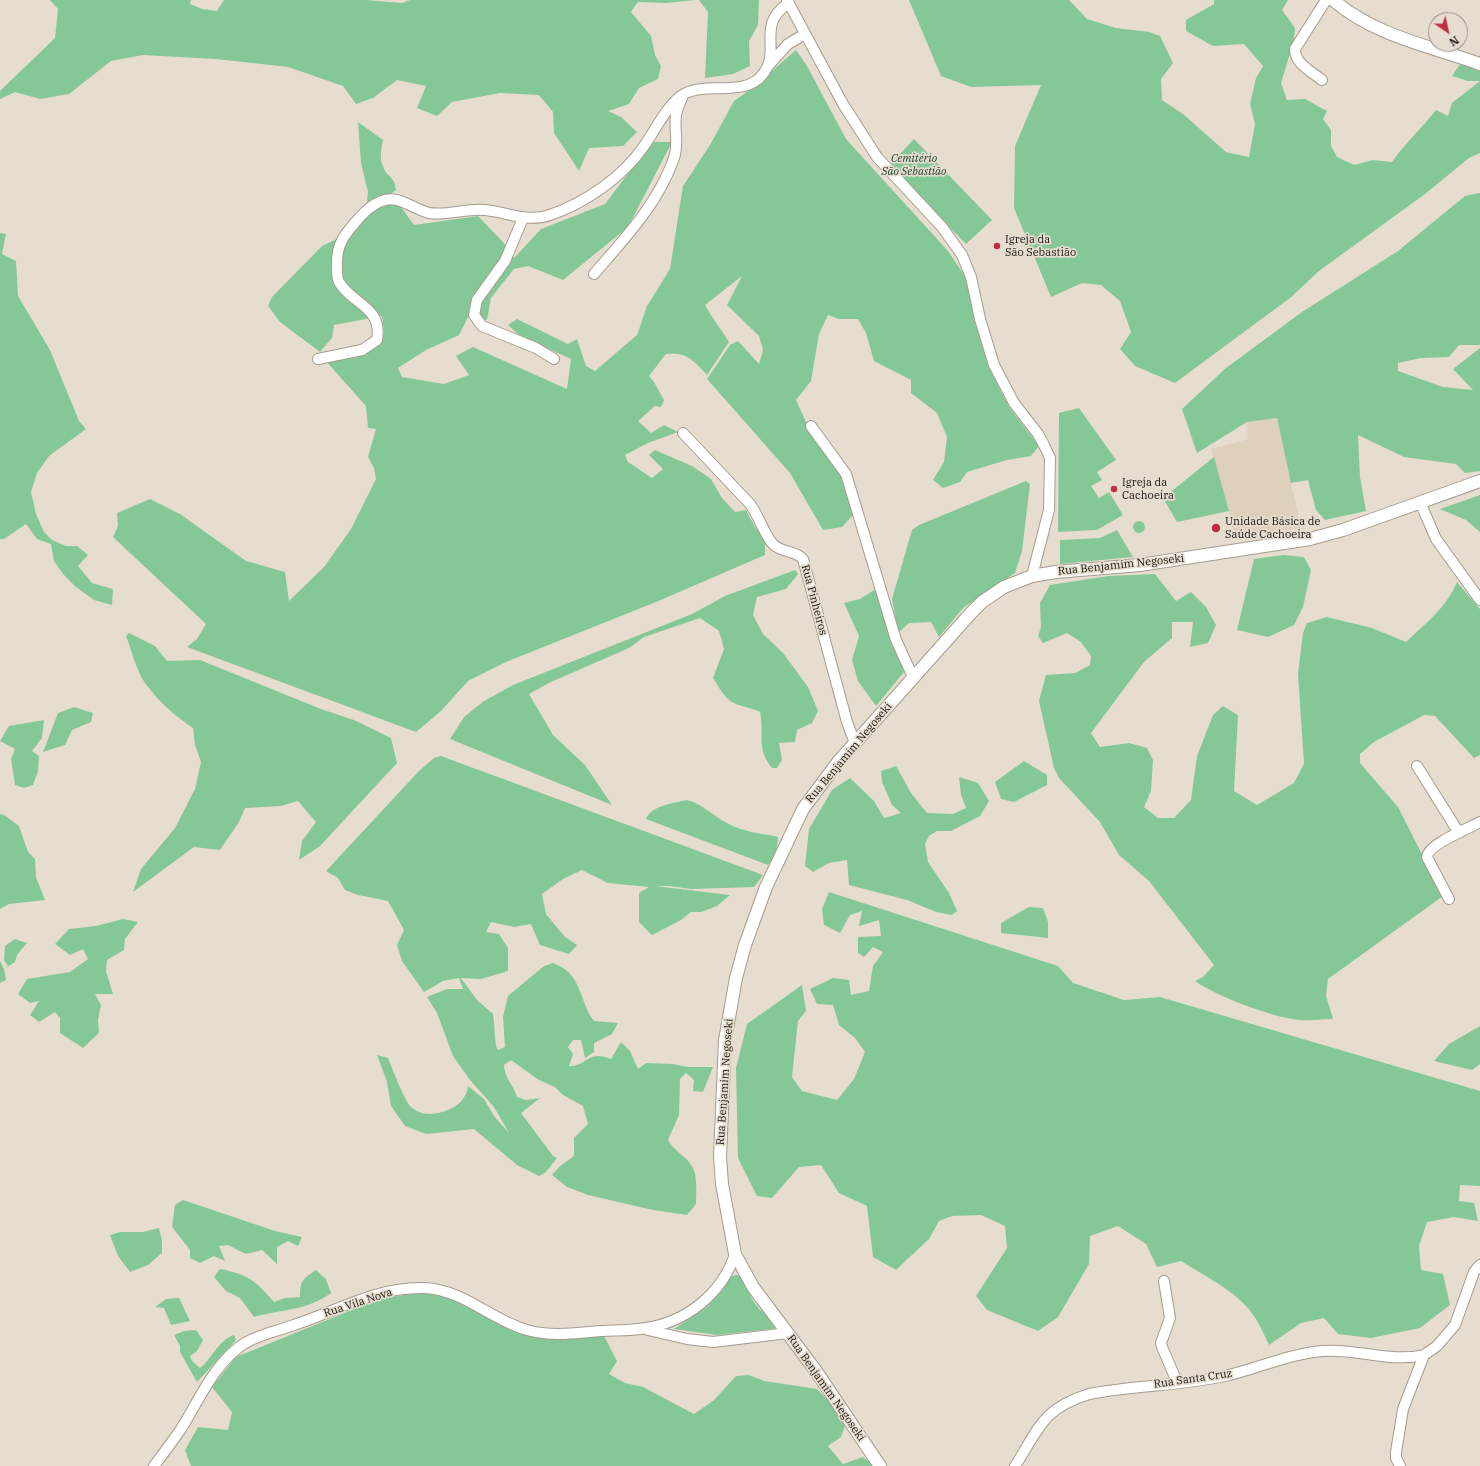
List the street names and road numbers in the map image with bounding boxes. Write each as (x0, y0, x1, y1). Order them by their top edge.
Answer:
street label: Rua Benjamim Negoseki (1057, 552, 1185, 578)
street label: Rua Pinheiros (798, 563, 830, 637)
street label: Rua Benjamim Negoseki (803, 700, 895, 806)
street label: Rua Benjamim Negoseki (714, 1018, 736, 1146)
street label: Rua Vila Nova (322, 1286, 394, 1320)
street label: Rua Benjamim Negoseki (784, 1332, 868, 1444)
street label: Rua Santa Cruz (1153, 1367, 1233, 1391)

